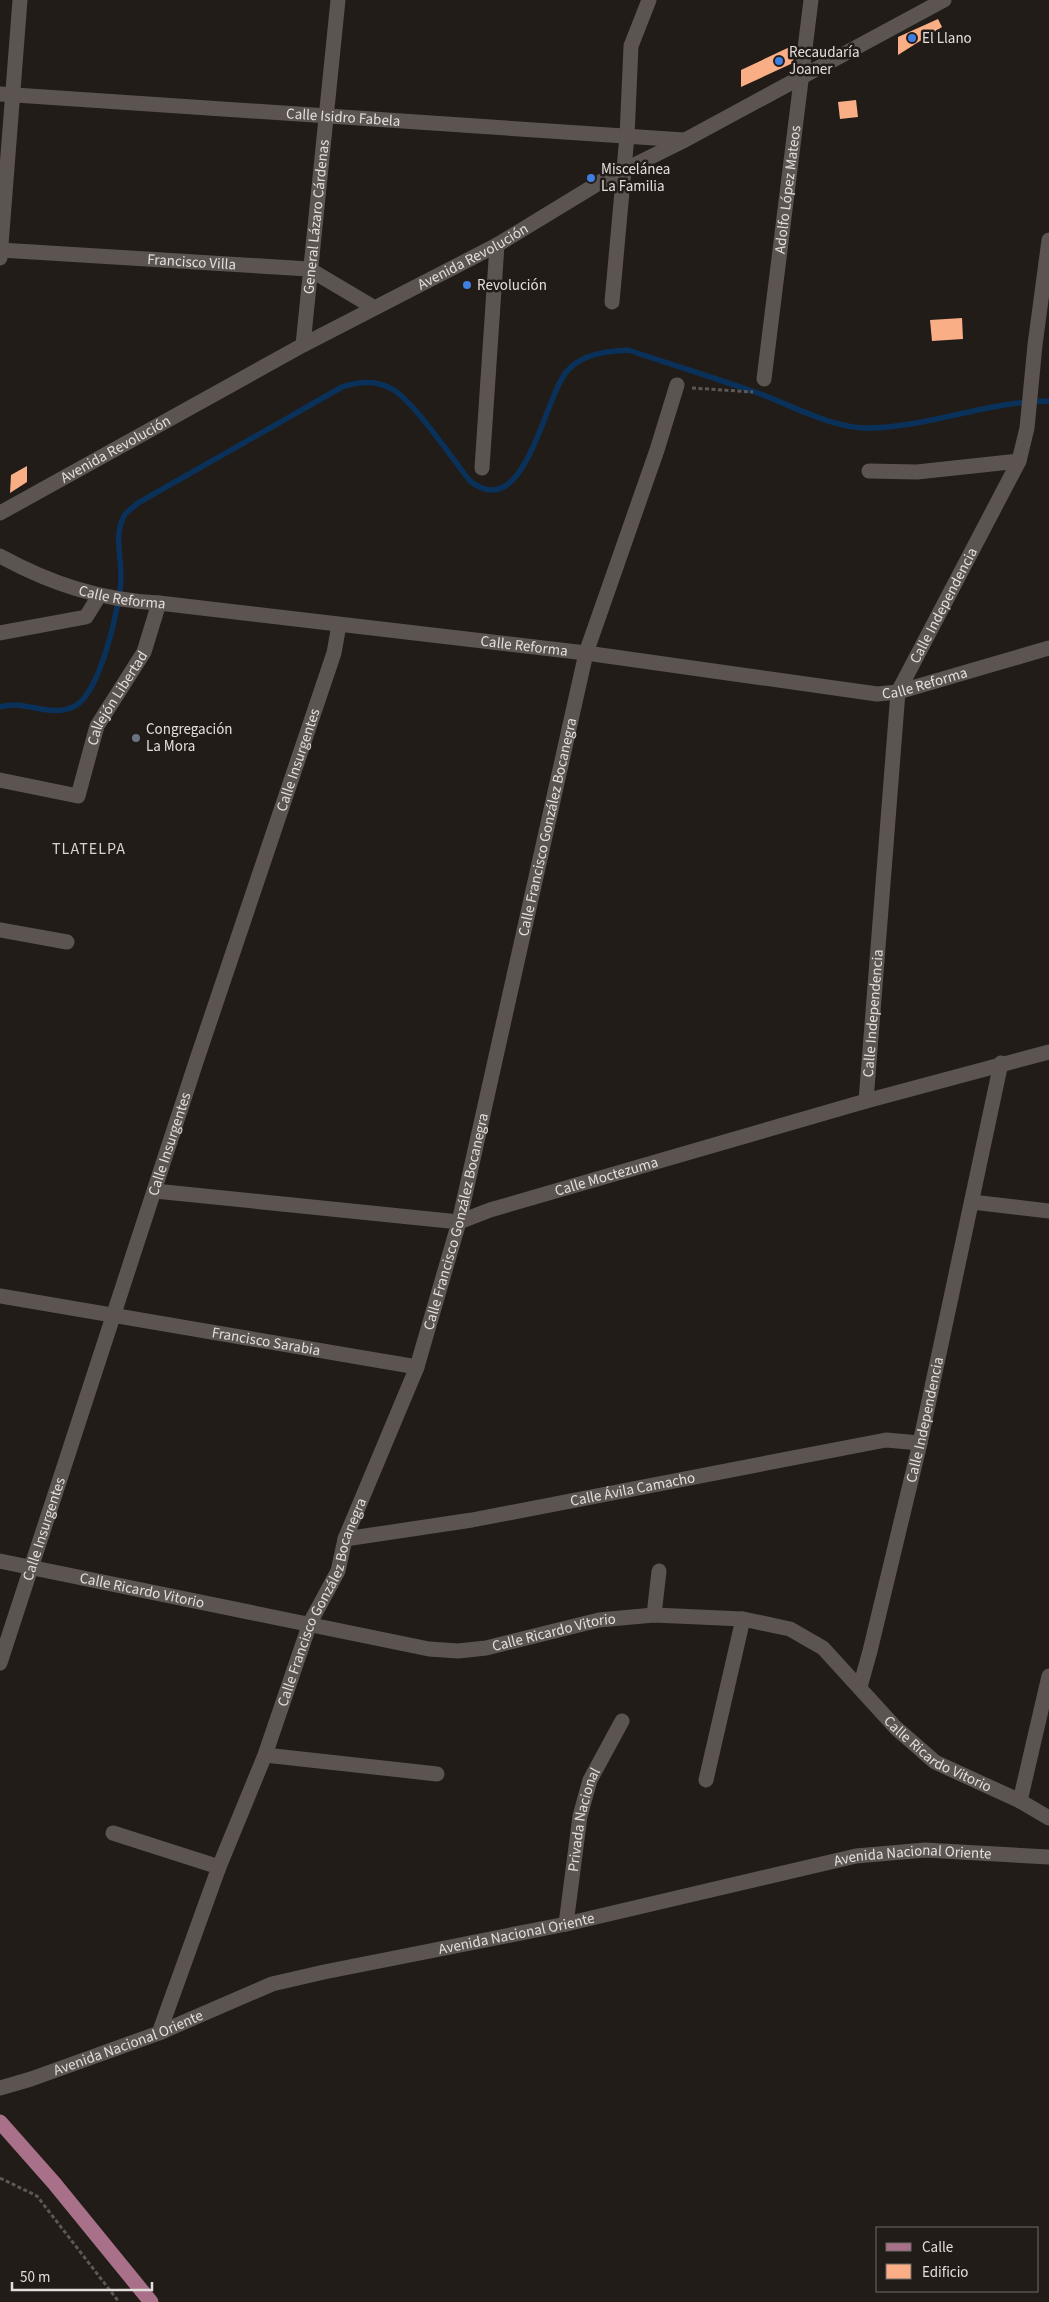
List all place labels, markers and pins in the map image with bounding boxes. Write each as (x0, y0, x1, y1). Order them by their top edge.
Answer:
place label: El Llano (922, 28, 972, 49)
marker: El Llano (906, 32, 918, 44)
place label: Recaudaría Joaner (789, 42, 860, 80)
marker: Recaudaría Joaner (773, 55, 785, 67)
place label: Miscelánea La Familia (601, 159, 670, 197)
marker: Miscelánea La Familia (585, 172, 597, 184)
place label: Revolución (477, 276, 547, 294)
marker: Revolución (461, 279, 473, 291)
place label: Congregación La Mora (146, 719, 233, 757)
marker: Congregación La Mora (130, 732, 142, 744)

